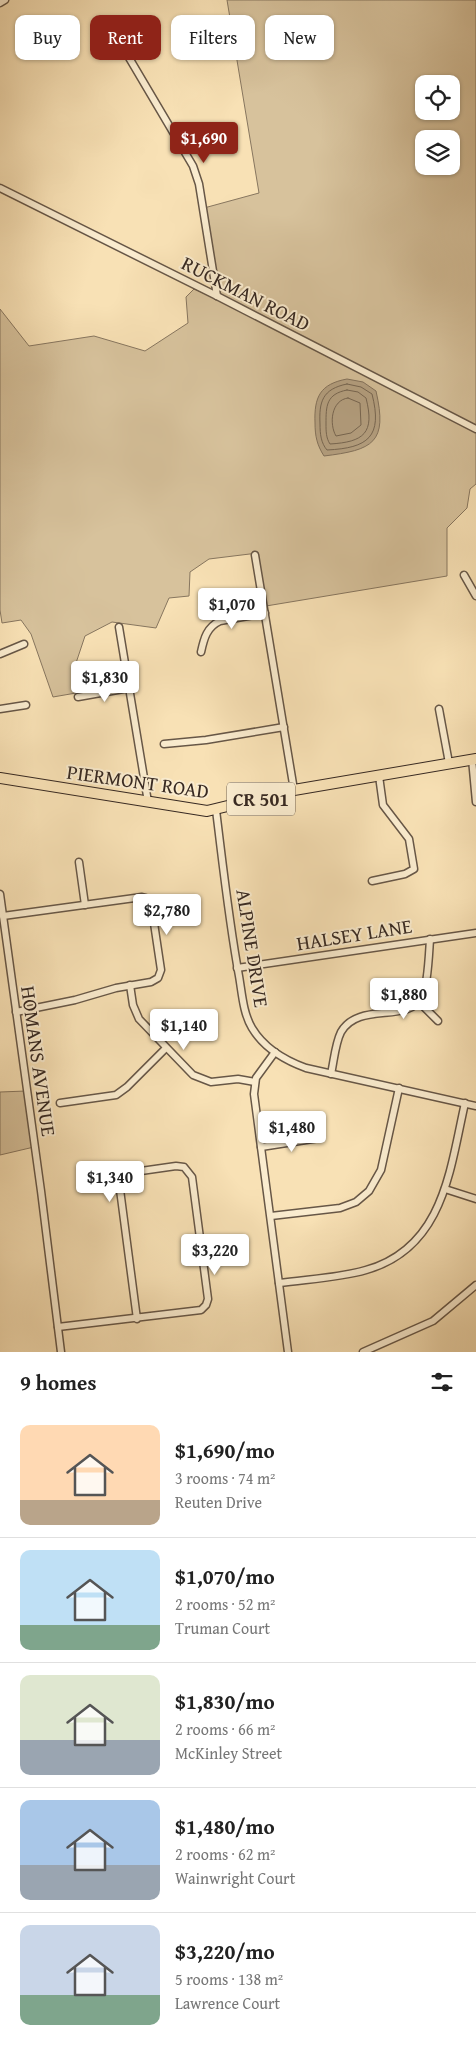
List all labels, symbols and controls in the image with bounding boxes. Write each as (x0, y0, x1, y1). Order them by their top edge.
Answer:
chip: Buy (15, 15, 80, 60)
chip: Rent (90, 15, 161, 60)
chip: Filters (171, 15, 255, 60)
chip: New (265, 15, 334, 60)
map controls (415, 75, 460, 175)
button: locate (415, 75, 460, 120)
pin: $1,690 (163, 121, 245, 164)
text: $1,690 (181, 126, 227, 150)
button: layers (415, 130, 460, 175)
street label: RUCKMAN ROAD (177, 248, 315, 338)
pin: $1,070 (191, 588, 273, 630)
text: $1,070 (209, 592, 255, 616)
pin: $1,830 (64, 660, 146, 703)
text: $1,830 (82, 665, 128, 689)
street label: PIERMONT ROAD (65, 757, 211, 805)
road number: CR 501 (227, 782, 295, 816)
street label: ALPINE DRIVE (229, 887, 277, 1009)
pin: $2,780 (126, 894, 208, 936)
text: $2,780 (144, 898, 190, 922)
street label: HALSEY LANE (294, 911, 414, 957)
pin: $1,880 (363, 978, 445, 1020)
text: $1,880 (381, 982, 427, 1006)
street label: HOMANS AVENUE (14, 984, 64, 1138)
pin: $1,140 (143, 1008, 225, 1051)
text: $1,140 (161, 1013, 207, 1037)
pin: $1,480 (251, 1110, 333, 1153)
text: $1,480 (269, 1115, 315, 1139)
pin: $1,340 (69, 1160, 151, 1203)
text: $1,340 (87, 1165, 133, 1189)
pin: $3,220 (174, 1234, 256, 1276)
text: $3,220 (192, 1238, 238, 1262)
text: 9 homes (20, 1367, 96, 1398)
icon: filters (428, 1368, 456, 1396)
text: $1,690/mo (175, 1435, 275, 1466)
icon: home (60, 1445, 120, 1505)
text: 3 rooms · 74 m² (175, 1466, 275, 1490)
text: Reuten Drive (175, 1490, 262, 1514)
text: $1,070/mo (175, 1561, 275, 1592)
icon: home (60, 1570, 120, 1630)
text: 2 rooms · 52 m² (175, 1592, 275, 1616)
text: Truman Court (175, 1616, 270, 1640)
text: $1,830/mo (175, 1686, 275, 1717)
icon: home (60, 1695, 120, 1755)
text: 2 rooms · 66 m² (175, 1717, 275, 1741)
text: McKinley Street (175, 1741, 282, 1765)
text: $1,480/mo (175, 1811, 275, 1842)
icon: home (60, 1820, 120, 1880)
text: 2 rooms · 62 m² (175, 1842, 275, 1866)
text: Wainwright Court (175, 1866, 295, 1890)
text: $3,220/mo (175, 1936, 275, 1967)
icon: home (60, 1945, 120, 2005)
text: 5 rooms · 138 m² (175, 1967, 283, 1991)
text: Lawrence Court (175, 1991, 280, 2015)

